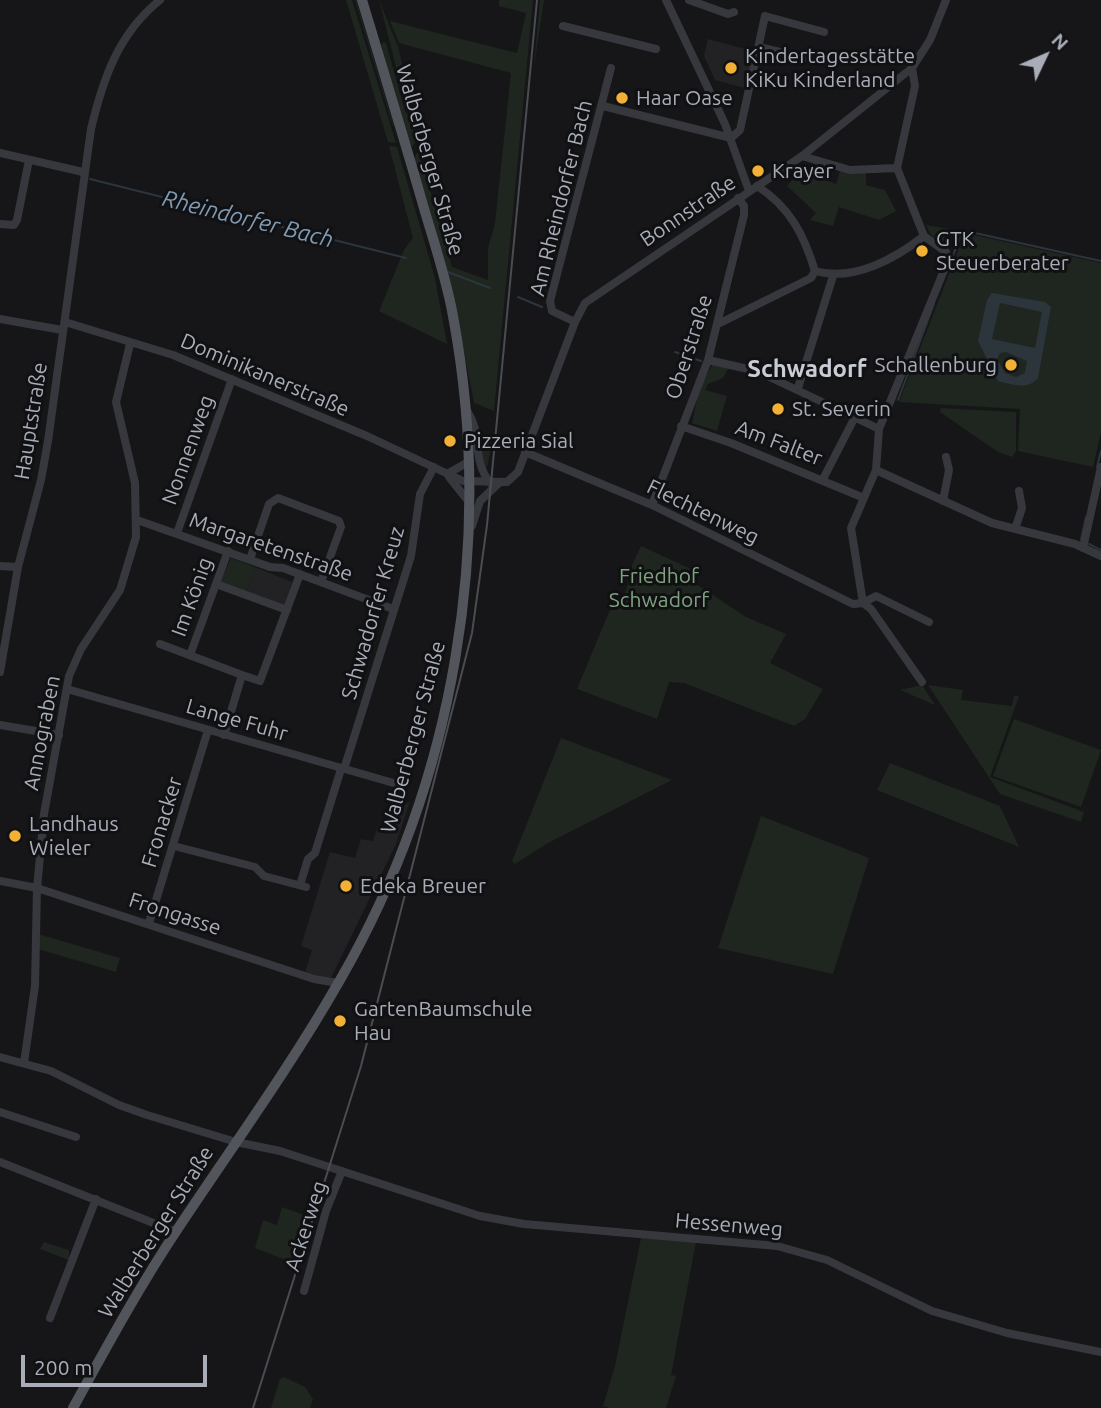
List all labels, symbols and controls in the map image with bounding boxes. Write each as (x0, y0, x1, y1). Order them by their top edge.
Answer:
north arrow (1010, 21, 1080, 91)
text: N (1047, 29, 1073, 54)
place label: Kindertagesstätte KiKu Kinderland (745, 43, 915, 93)
marker: Kindertagesstätte KiKu Kinderland (723, 60, 739, 76)
street label: Walberberger Straße (391, 62, 469, 258)
place label: Haar Oase (636, 85, 733, 111)
marker: Haar Oase (614, 90, 630, 106)
street label: Am Rheindorfer Bach (524, 97, 598, 299)
place label: Krayer (772, 158, 833, 184)
marker: Krayer (750, 163, 766, 179)
street label: Bonnstraße (635, 170, 741, 252)
water label: Rheindorfer Bach (160, 184, 336, 254)
place label: GTK Steuerberater (936, 226, 1069, 276)
marker: GTK Steuerberater (914, 243, 930, 259)
street label: Oberstraße (660, 292, 718, 402)
street label: Dominikanerstraße (177, 328, 353, 422)
place label: Schallenburg (875, 352, 997, 378)
district label: Schwadorf (747, 355, 867, 383)
marker: Schallenburg (1003, 357, 1019, 373)
street label: Hauptstraße (9, 361, 53, 481)
street label: Nonnenweg (157, 392, 219, 508)
place label: St. Severin (792, 396, 891, 422)
marker: St. Severin (770, 401, 786, 417)
street label: Am Falter (732, 415, 826, 471)
place label: Pizzeria Sial (464, 428, 573, 454)
marker: Pizzeria Sial (442, 433, 458, 449)
street label: Flechtenweg (643, 474, 763, 550)
street label: Margaretenstraße (186, 507, 356, 587)
street label: Schwadorfer Kreuz (336, 524, 410, 702)
street label: Im König (166, 554, 218, 640)
park label: Friedhof Schwadorf (609, 563, 709, 613)
street label: Walberberger Straße (375, 638, 451, 836)
street label: Annograben (19, 673, 65, 793)
street label: Lange Fuhr (183, 693, 291, 747)
street label: Fronacker (136, 774, 188, 870)
place label: Landhaus Wieler (29, 811, 119, 861)
marker: Landhaus Wieler (7, 828, 23, 844)
place label: Edeka Breuer (360, 873, 486, 899)
marker: Edeka Breuer (338, 878, 354, 894)
street label: Frongasse (126, 887, 224, 941)
place label: GartenBaumschule Hau (354, 996, 533, 1046)
marker: GartenBaumschule Hau (332, 1013, 348, 1029)
street label: Walberberger Straße (93, 1142, 219, 1322)
street label: Ackerweg (280, 1178, 332, 1274)
street label: Hessenweg (674, 1208, 784, 1242)
scale bar (24, 1342, 210, 1386)
text: 200 m (34, 1355, 92, 1379)

